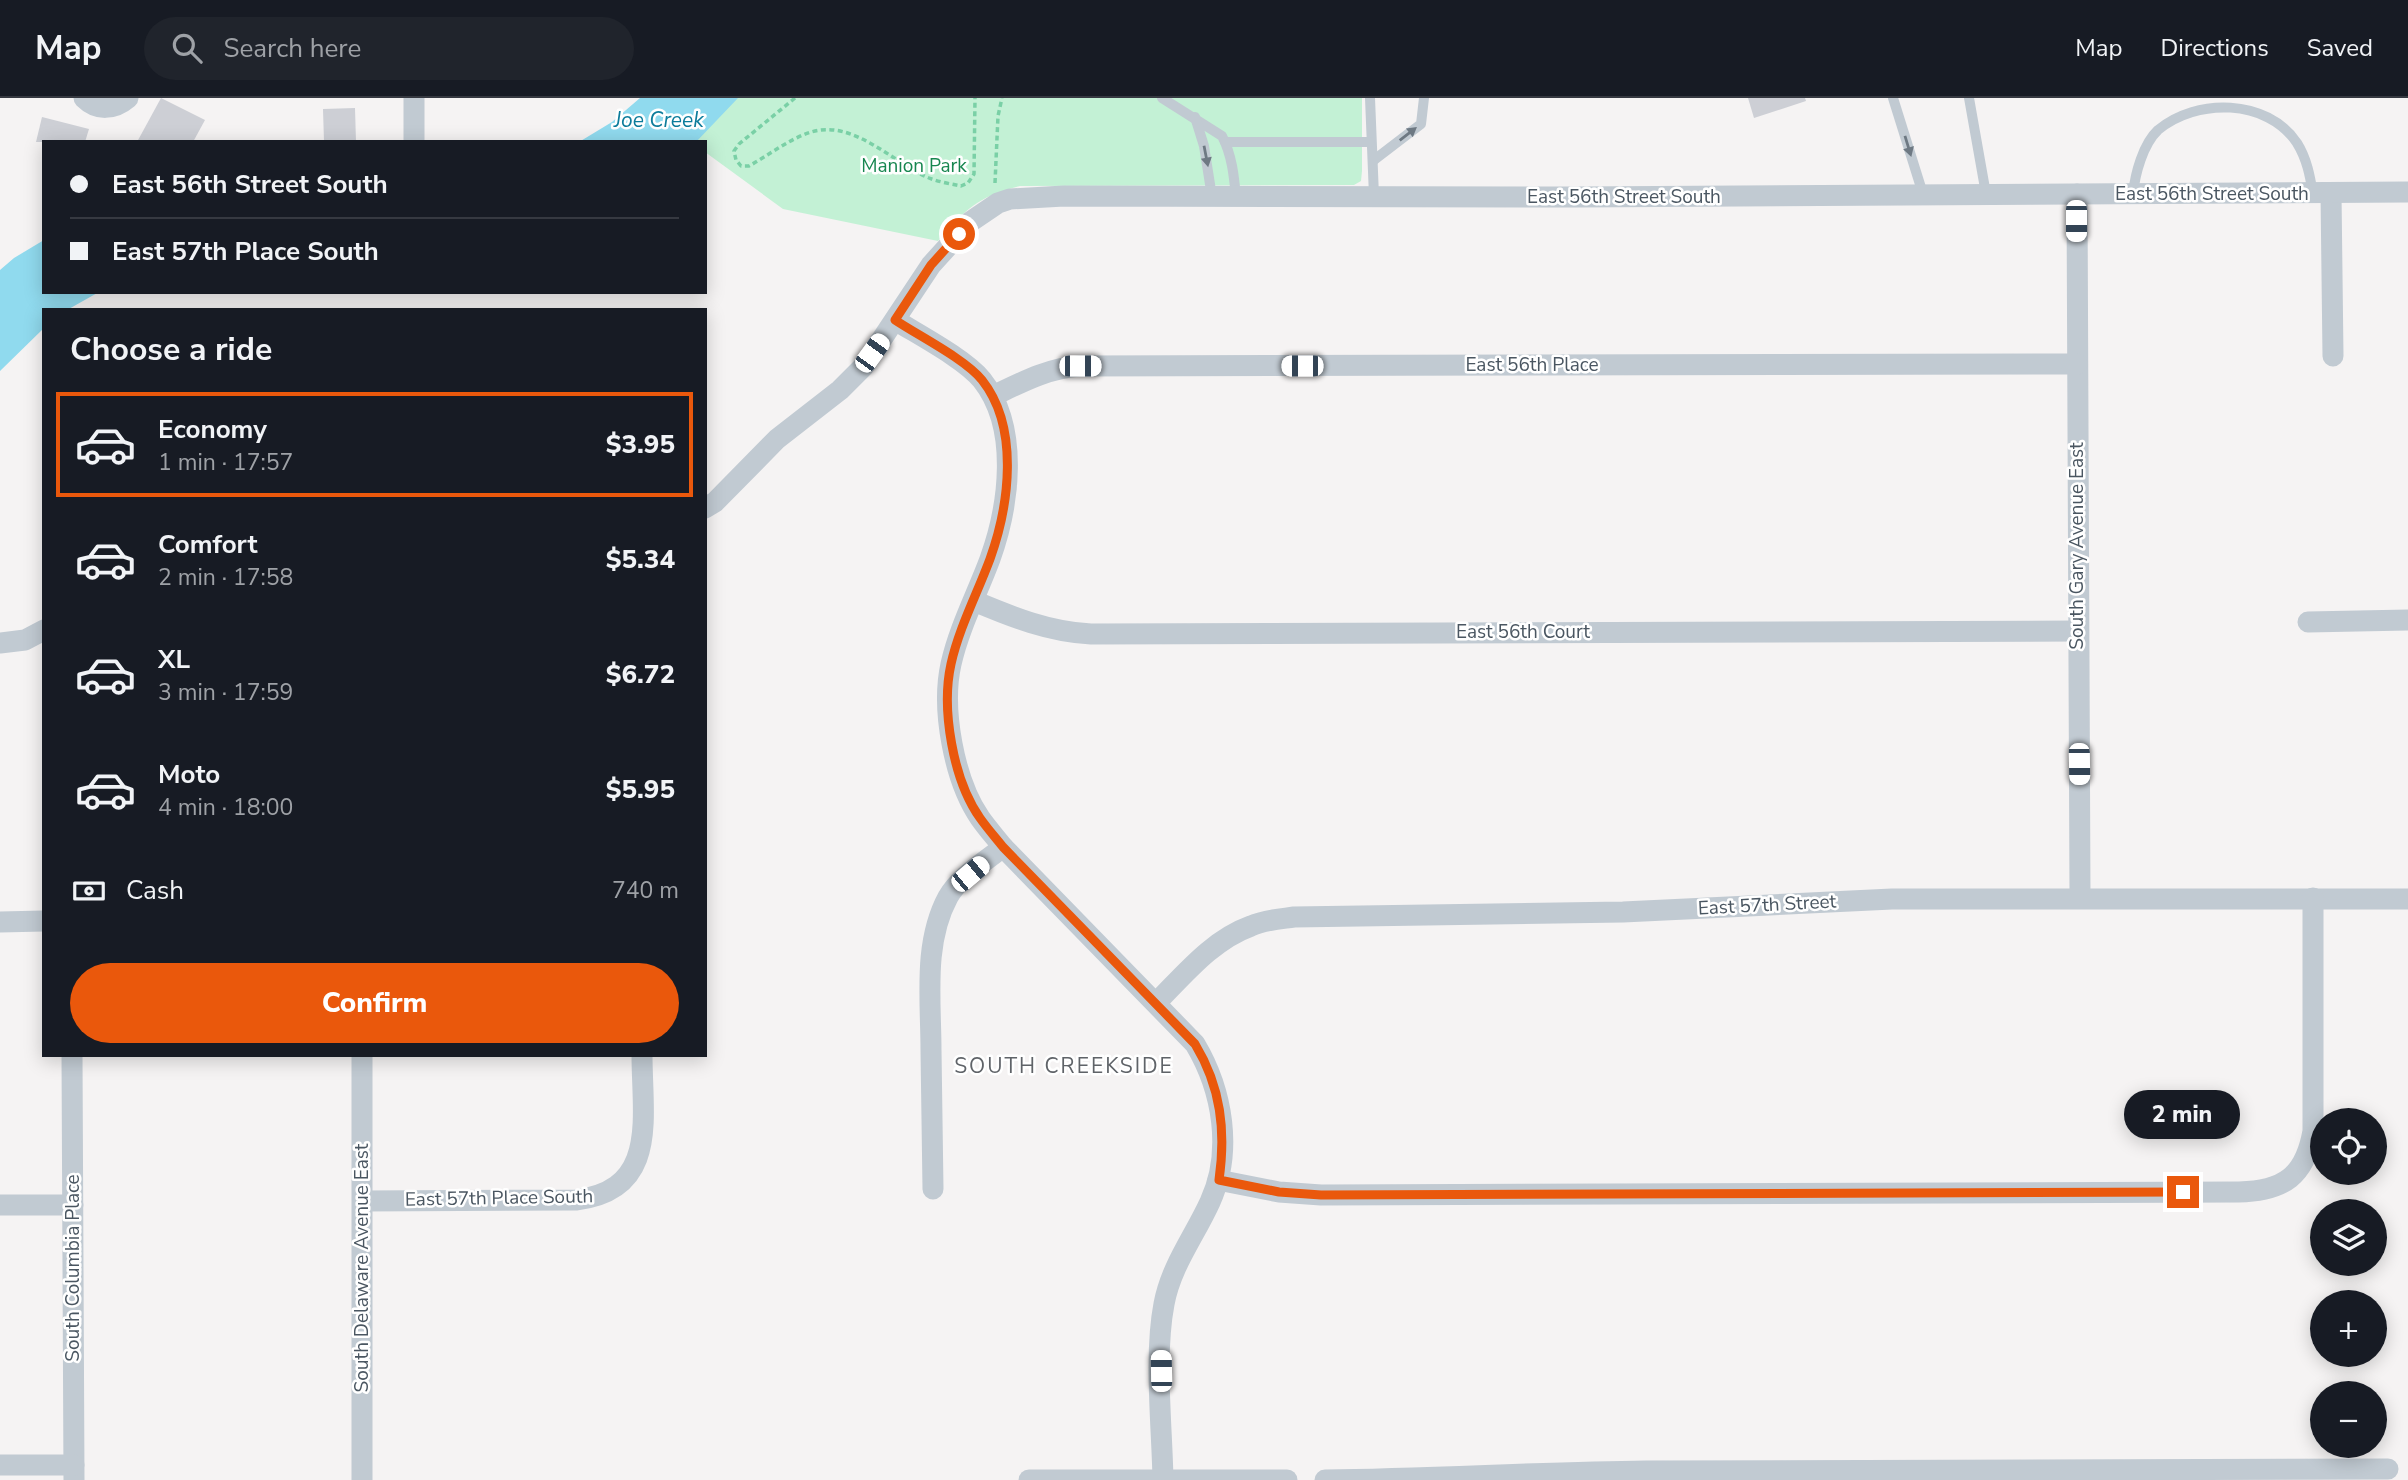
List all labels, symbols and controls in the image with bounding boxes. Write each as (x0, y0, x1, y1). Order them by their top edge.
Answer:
search box (144, 17, 634, 80)
text: Map (35, 26, 102, 71)
icon: search (168, 29, 206, 67)
text: Search here (224, 31, 361, 66)
text: Map (2075, 32, 2122, 64)
text: Directions (2160, 32, 2269, 64)
text: Saved (2307, 32, 2373, 64)
water label: Joe Creek (613, 106, 704, 134)
one-way arrow (1399, 127, 1416, 142)
one-way arrow (1903, 136, 1914, 157)
one-way arrow (1200, 145, 1211, 167)
park label: Manion Park (861, 153, 967, 179)
text: East 56th Street South (112, 167, 388, 202)
street label: East 56th Street South (2115, 181, 2309, 207)
street label: East 56th Street South (1527, 184, 1721, 210)
car (2066, 200, 2087, 242)
route start (943, 218, 975, 250)
text: East 57th Place South (112, 234, 379, 269)
text: Choose a ride (70, 328, 272, 371)
car (852, 330, 893, 376)
street label: East 56th Place (1465, 352, 1599, 378)
car (1060, 356, 1102, 377)
car (1282, 356, 1324, 377)
text: Economy (158, 412, 267, 447)
icon: car (74, 413, 137, 476)
text: $3.95 (606, 427, 675, 462)
street label: South Gary Avenue East (2064, 442, 2090, 650)
text: 1 min · 17:57 (158, 447, 293, 478)
text: Comfort (158, 527, 258, 562)
icon: car (74, 528, 137, 591)
text: $5.34 (606, 542, 675, 577)
text: 2 min · 17:58 (158, 562, 293, 593)
street label: East 56th Court (1456, 619, 1590, 645)
text: XL (158, 642, 190, 677)
icon: car (74, 643, 137, 706)
text: $6.72 (606, 657, 675, 692)
text: 3 min · 17:59 (158, 677, 293, 708)
car (2069, 743, 2090, 785)
text: Moto (158, 757, 220, 792)
icon: car (74, 758, 137, 821)
text: $5.95 (606, 772, 675, 807)
text: 4 min · 18:00 (158, 792, 293, 823)
car (948, 852, 993, 896)
icon: cash (70, 872, 108, 910)
text: Cash (126, 873, 184, 908)
text: 740 m (612, 875, 679, 906)
street label: East 57th Street (1697, 888, 1837, 922)
button: Confirm (70, 963, 679, 1043)
district label: SOUTH CREEKSIDE (954, 1052, 1174, 1080)
callout: 2 min (2125, 1090, 2241, 1140)
text: 2 min (2152, 1099, 2212, 1130)
map controls (2310, 1108, 2387, 1458)
button: locate (2310, 1108, 2387, 1185)
street label: South Delaware Avenue East (349, 1143, 375, 1392)
street label: South Columbia Place (60, 1174, 86, 1362)
route end (2167, 1176, 2199, 1208)
street label: East 57th Place South (405, 1183, 593, 1213)
button: layers (2310, 1199, 2387, 1276)
button: + (2310, 1290, 2387, 1367)
car (1151, 1350, 1172, 1392)
button: − (2310, 1381, 2387, 1458)

